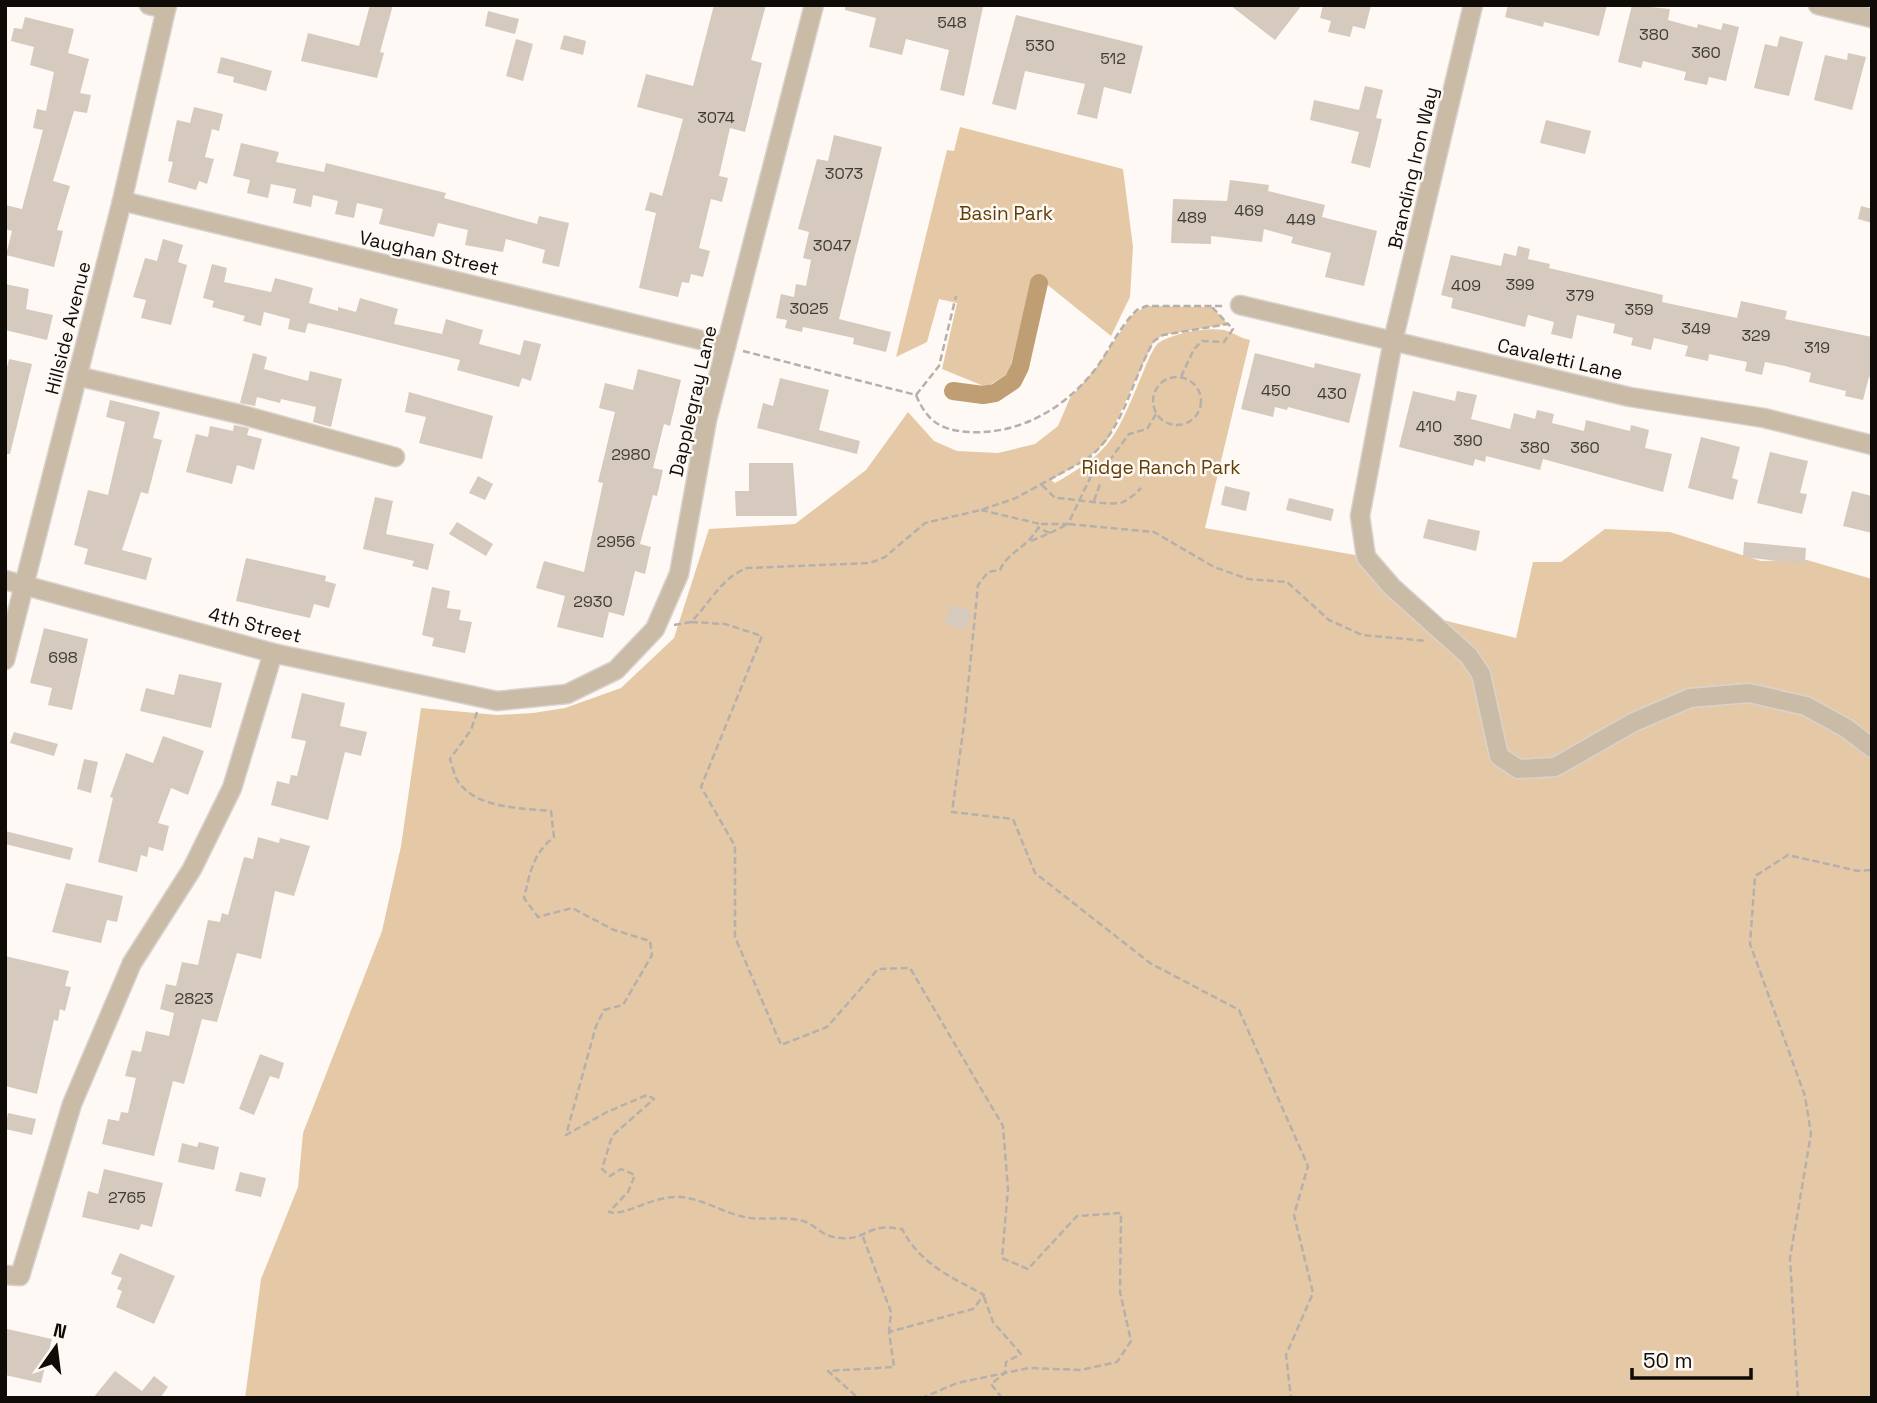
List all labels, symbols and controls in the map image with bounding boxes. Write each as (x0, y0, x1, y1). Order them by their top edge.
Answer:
house number: 548 (937, 12, 967, 33)
house number: 380 (1639, 24, 1669, 45)
house number: 530 (1025, 35, 1055, 56)
house number: 360 (1691, 42, 1721, 63)
house number: 512 (1100, 48, 1126, 69)
street label: Branding Iron Way (1382, 84, 1444, 252)
house number: 3074 (697, 107, 735, 128)
house number: 3073 (825, 163, 863, 184)
house number: 469 (1234, 200, 1264, 221)
park label: Basin Park (959, 201, 1053, 226)
house number: 489 (1177, 207, 1207, 228)
house number: 449 (1286, 209, 1316, 230)
street label: Vaughan Street (357, 225, 501, 281)
house number: 3047 (813, 235, 851, 256)
street label: Hillside Avenue (39, 259, 97, 397)
house number: 399 (1505, 274, 1535, 295)
house number: 409 (1451, 275, 1481, 296)
house number: 379 (1566, 285, 1594, 306)
house number: 3025 (789, 298, 829, 319)
house number: 359 (1624, 299, 1654, 320)
house number: 349 (1681, 318, 1711, 339)
street label: Dapplegray Lane (663, 323, 723, 479)
house number: 329 (1741, 325, 1771, 346)
street label: Cavaletti Lane (1495, 332, 1625, 386)
house number: 319 (1804, 337, 1830, 358)
house number: 450 (1261, 380, 1291, 401)
house number: 430 (1317, 383, 1347, 404)
house number: 410 (1416, 416, 1442, 437)
house number: 390 (1453, 430, 1483, 451)
house number: 380 (1520, 437, 1550, 458)
house number: 360 (1570, 437, 1600, 458)
house number: 2980 (611, 444, 651, 465)
park label: Ridge Ranch Park (1081, 455, 1241, 480)
house number: 2956 (597, 531, 635, 552)
house number: 2930 (573, 591, 613, 612)
street label: 4th Street (206, 601, 304, 649)
house number: 698 (48, 647, 78, 668)
house number: 2823 (175, 988, 213, 1009)
house number: 2765 (108, 1187, 146, 1208)
north arrow (21, 1312, 91, 1382)
text: N (51, 1317, 69, 1345)
scale bar (1632, 1336, 1751, 1380)
text: 50 m (1643, 1347, 1693, 1374)

